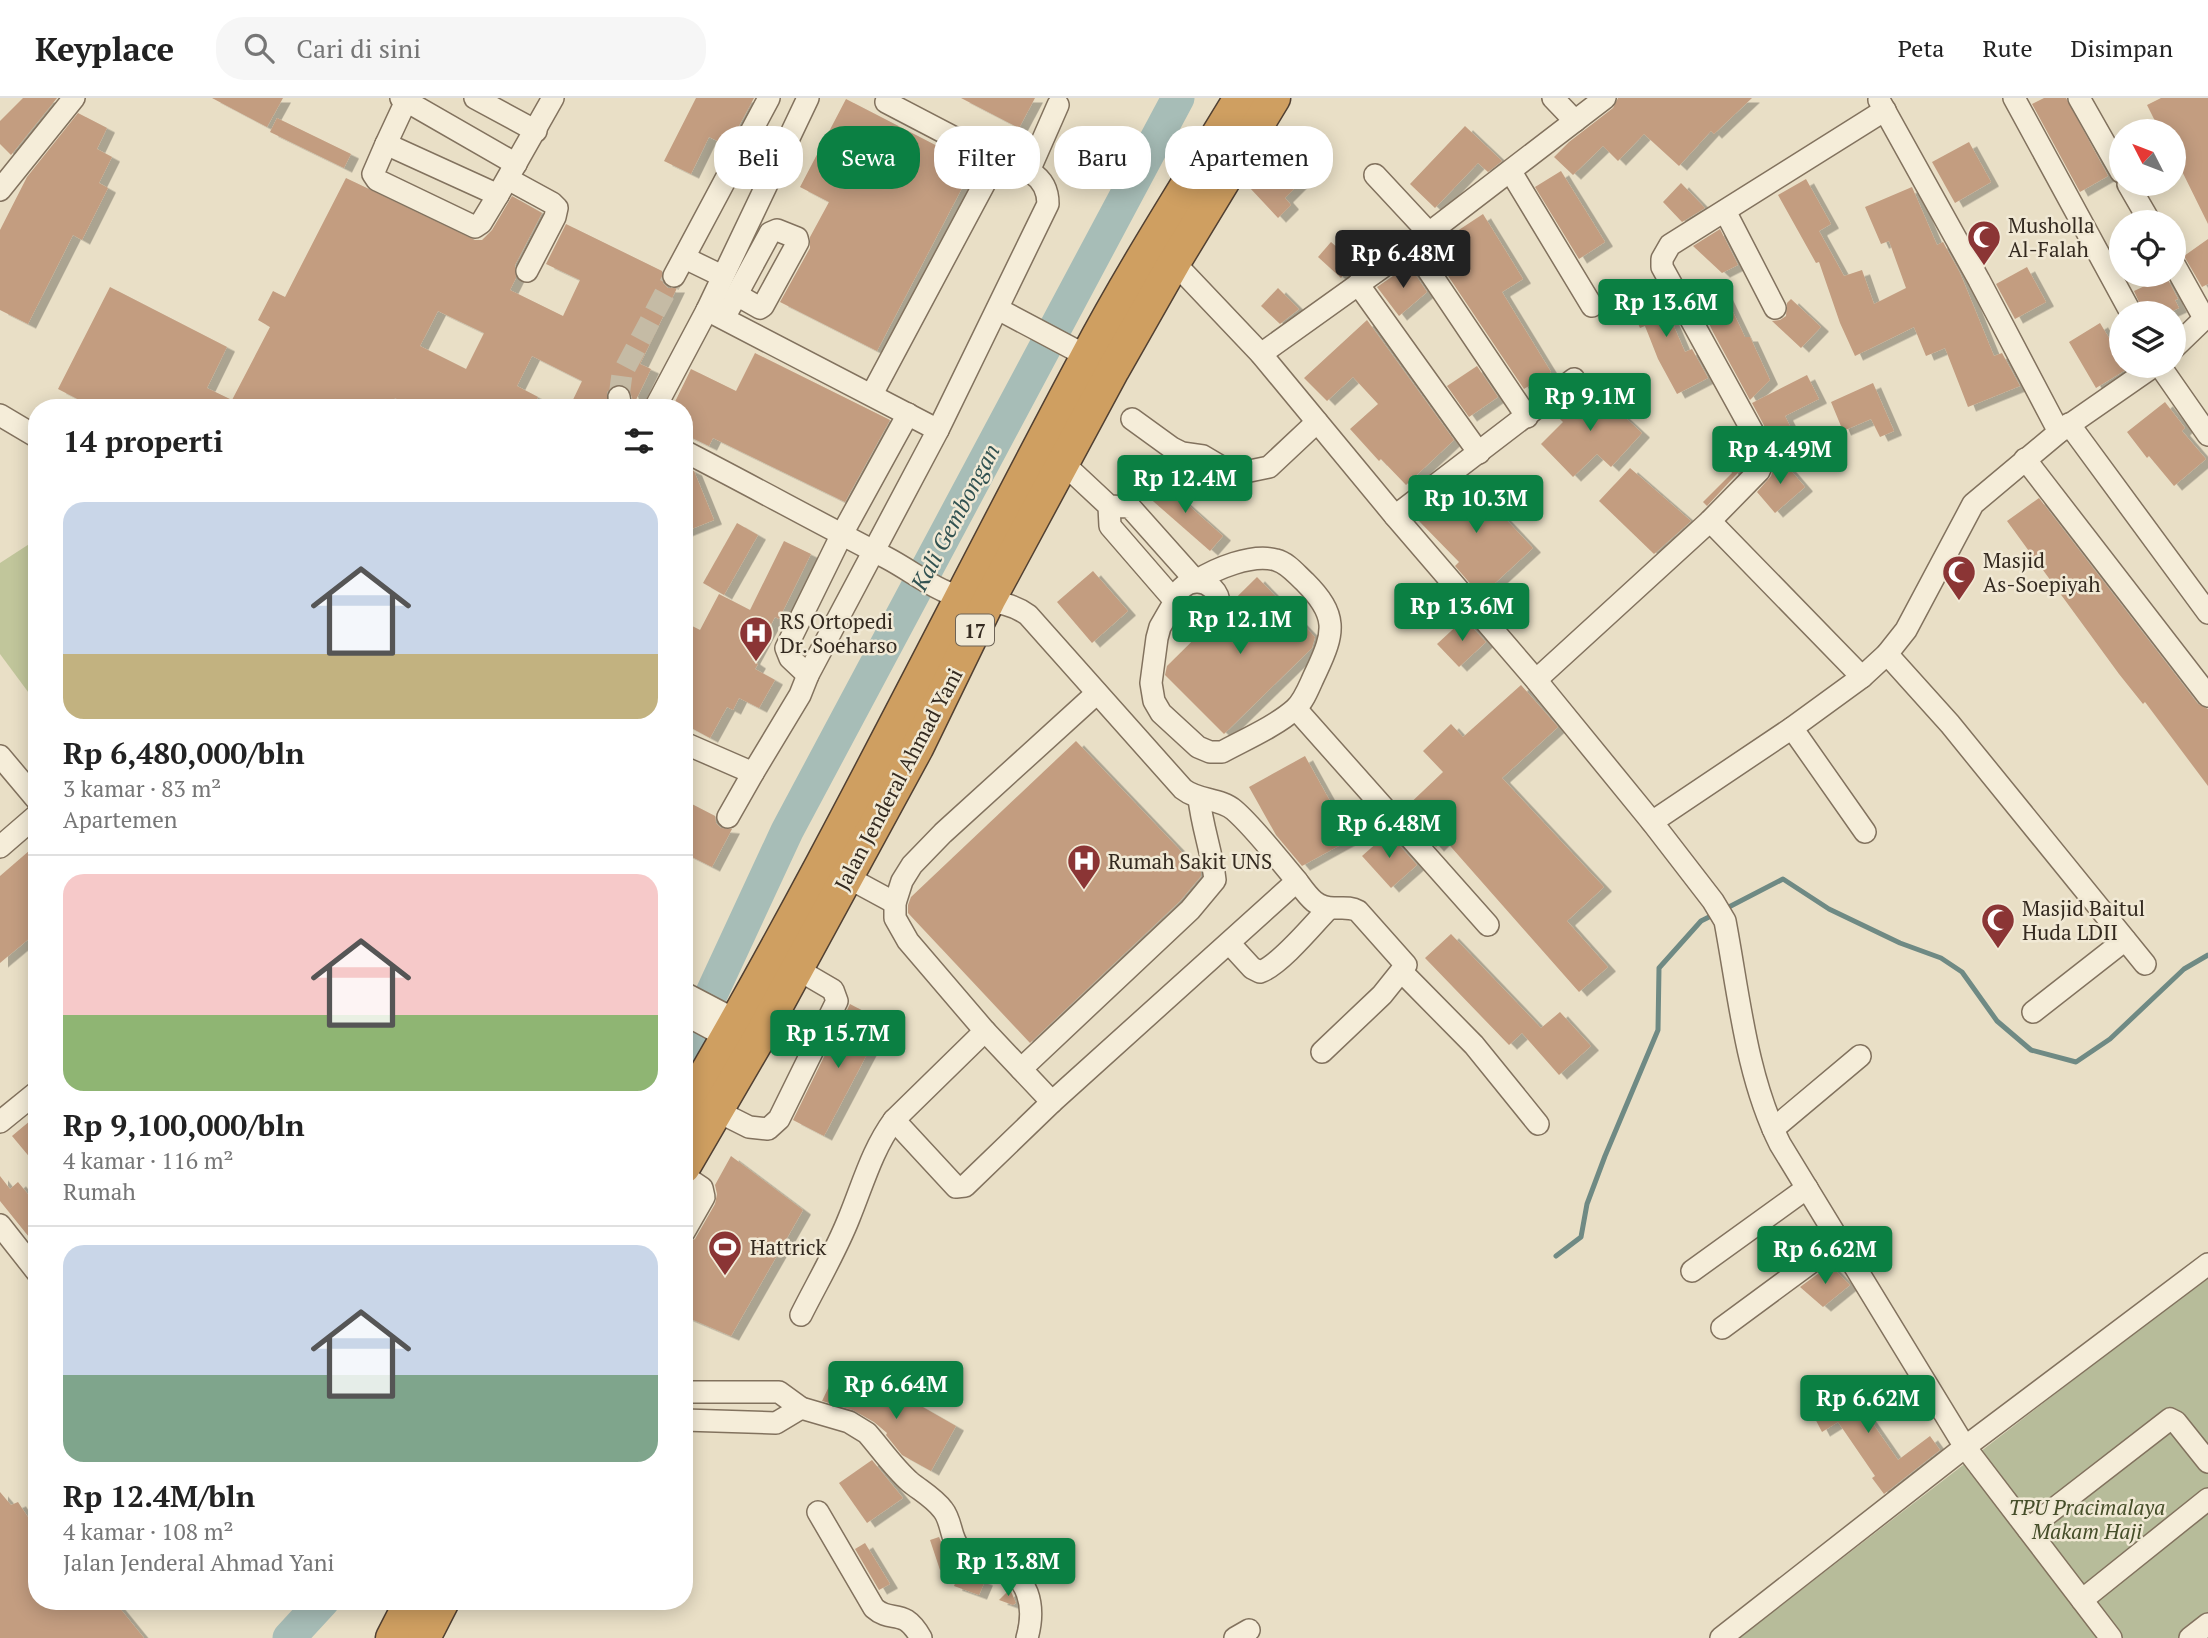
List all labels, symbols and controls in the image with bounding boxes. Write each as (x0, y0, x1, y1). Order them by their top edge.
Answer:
search box (216, 17, 706, 80)
text: Keyplace (35, 27, 174, 70)
icon: search (240, 29, 278, 67)
text: Cari di sini (296, 31, 421, 65)
text: Peta (1898, 32, 1944, 64)
text: Rute (1982, 32, 2032, 64)
text: Disimpan (2070, 32, 2173, 64)
north arrow (2109, 119, 2186, 196)
map controls (2109, 119, 2186, 378)
chip: Beli (714, 126, 803, 189)
chip: Sewa (817, 126, 920, 189)
chip: Filter (934, 126, 1040, 189)
chip: Baru (1054, 126, 1151, 189)
chip: Apartemen (1165, 126, 1333, 189)
button: locate (2109, 210, 2186, 287)
place label: Musholla Al-Falah (2008, 211, 2095, 263)
mosque icon: Musholla Al-Falah (1965, 218, 2003, 267)
pin: Rp 6.48M (1331, 230, 1475, 290)
text: Rp 6.48M (1351, 237, 1455, 268)
pin: Rp 13.6M (1594, 280, 1738, 339)
text: Rp 13.6M (1614, 286, 1718, 317)
button: layers (2109, 301, 2186, 378)
pin: Rp 9.1M (1525, 374, 1655, 433)
text: Rp 9.1M (1545, 380, 1635, 411)
text: 14 properti (63, 421, 223, 461)
icon: filters (620, 422, 658, 460)
pin: Rp 4.49M (1708, 426, 1852, 486)
text: Rp 4.49M (1728, 433, 1832, 464)
water label: Kali Gembongan (903, 438, 1007, 597)
pin: Rp 12.4M (1113, 456, 1257, 515)
text: Rp 12.4M (1133, 462, 1237, 493)
pin: Rp 10.3M (1404, 476, 1548, 535)
text: Rp 10.3M (1424, 482, 1528, 513)
place label: Masjid As-Soepiyah (1983, 546, 2101, 598)
icon: home (298, 548, 424, 674)
mosque icon: Masjid As-Soepiyah (1940, 553, 1978, 602)
pin: Rp 13.6M (1390, 584, 1534, 643)
text: Rp 13.6M (1410, 590, 1514, 621)
pin: Rp 12.1M (1168, 596, 1312, 656)
text: Rp 12.1M (1188, 603, 1292, 634)
place label: RS Ortopedi Dr. Soeharso (780, 607, 897, 659)
hospital icon: RS Ortopedi Dr. Soeharso (737, 614, 775, 663)
road number: 17 (956, 614, 994, 646)
street label: Jalan Jenderal Ahmad Yani (827, 663, 969, 895)
text: Rp 6,480,000/bln (63, 733, 305, 773)
text: 3 kamar · 83 m² (63, 773, 221, 804)
pin: Rp 6.48M (1317, 800, 1461, 860)
text: Apartemen (63, 804, 177, 835)
text: Rp 6.48M (1337, 807, 1441, 838)
hospital icon: Rumah Sakit UNS (1065, 842, 1103, 891)
place label: Rumah Sakit UNS (1108, 847, 1272, 875)
place label: Masjid Baitul Huda LDII (2022, 894, 2145, 946)
mosque icon: Masjid Baitul Huda LDII (1979, 901, 2017, 950)
icon: home (298, 920, 424, 1046)
pin: Rp 15.7M (766, 1010, 910, 1070)
text: Rp 15.7M (786, 1017, 890, 1048)
text: Rp 9,100,000/bln (63, 1105, 305, 1145)
text: 4 kamar · 116 m² (63, 1145, 233, 1176)
text: Rumah (63, 1176, 136, 1207)
pin: Rp 6.62M (1753, 1226, 1897, 1286)
sports icon: Hattrick (706, 1228, 744, 1277)
place label: Hattrick (750, 1233, 827, 1261)
text: Rp 6.62M (1773, 1233, 1877, 1264)
icon: home (298, 1291, 424, 1417)
pin: Rp 6.64M (824, 1362, 968, 1421)
text: Rp 6.64M (844, 1368, 948, 1399)
pin: Rp 6.62M (1796, 1376, 1940, 1435)
text: Rp 6.62M (1816, 1382, 1920, 1413)
text: Rp 12.4M/bln (63, 1476, 255, 1516)
park label: TPU Pracimalaya Makam Haji (2009, 1493, 2165, 1545)
text: 4 kamar · 108 m² (63, 1516, 233, 1547)
pin: Rp 13.8M (936, 1538, 1080, 1598)
text: Rp 13.8M (956, 1545, 1060, 1576)
text: Jalan Jenderal Ahmad Yani (63, 1547, 334, 1578)

